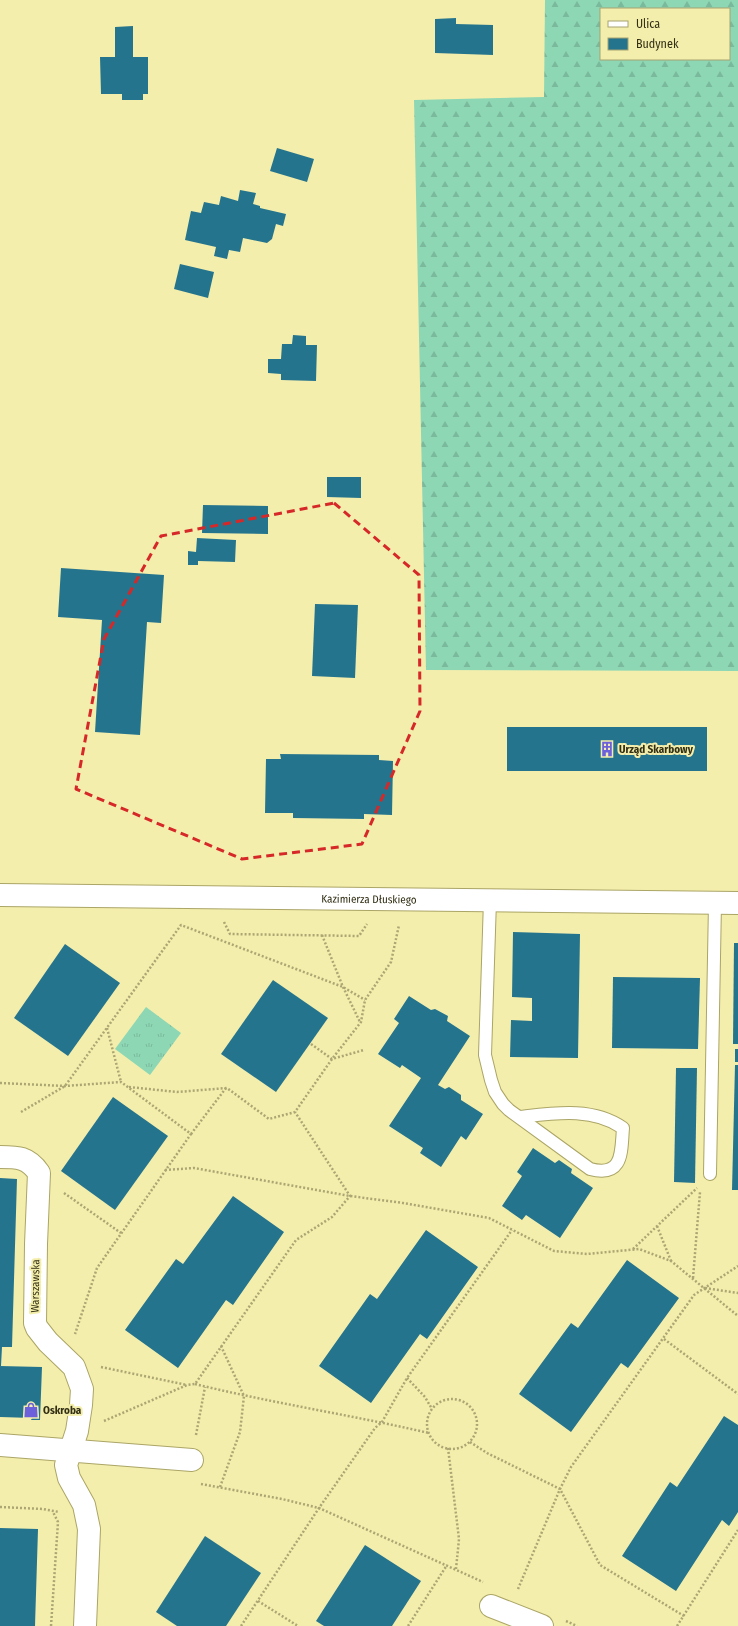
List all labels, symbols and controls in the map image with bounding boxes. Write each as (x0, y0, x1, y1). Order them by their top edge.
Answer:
legend (600, 8, 730, 60)
text: Ulica (636, 17, 660, 31)
text: Budynek (636, 37, 679, 51)
building icon: Urząd Skarbowy (598, 740, 616, 758)
place label: Urząd Skarbowy (619, 743, 694, 757)
street label: Kazimierza Dłuskiego (321, 892, 417, 907)
street label: Warszawska (29, 1259, 42, 1313)
shop icon: Oskroba (22, 1401, 40, 1419)
place label: Oskroba (43, 1404, 82, 1417)

